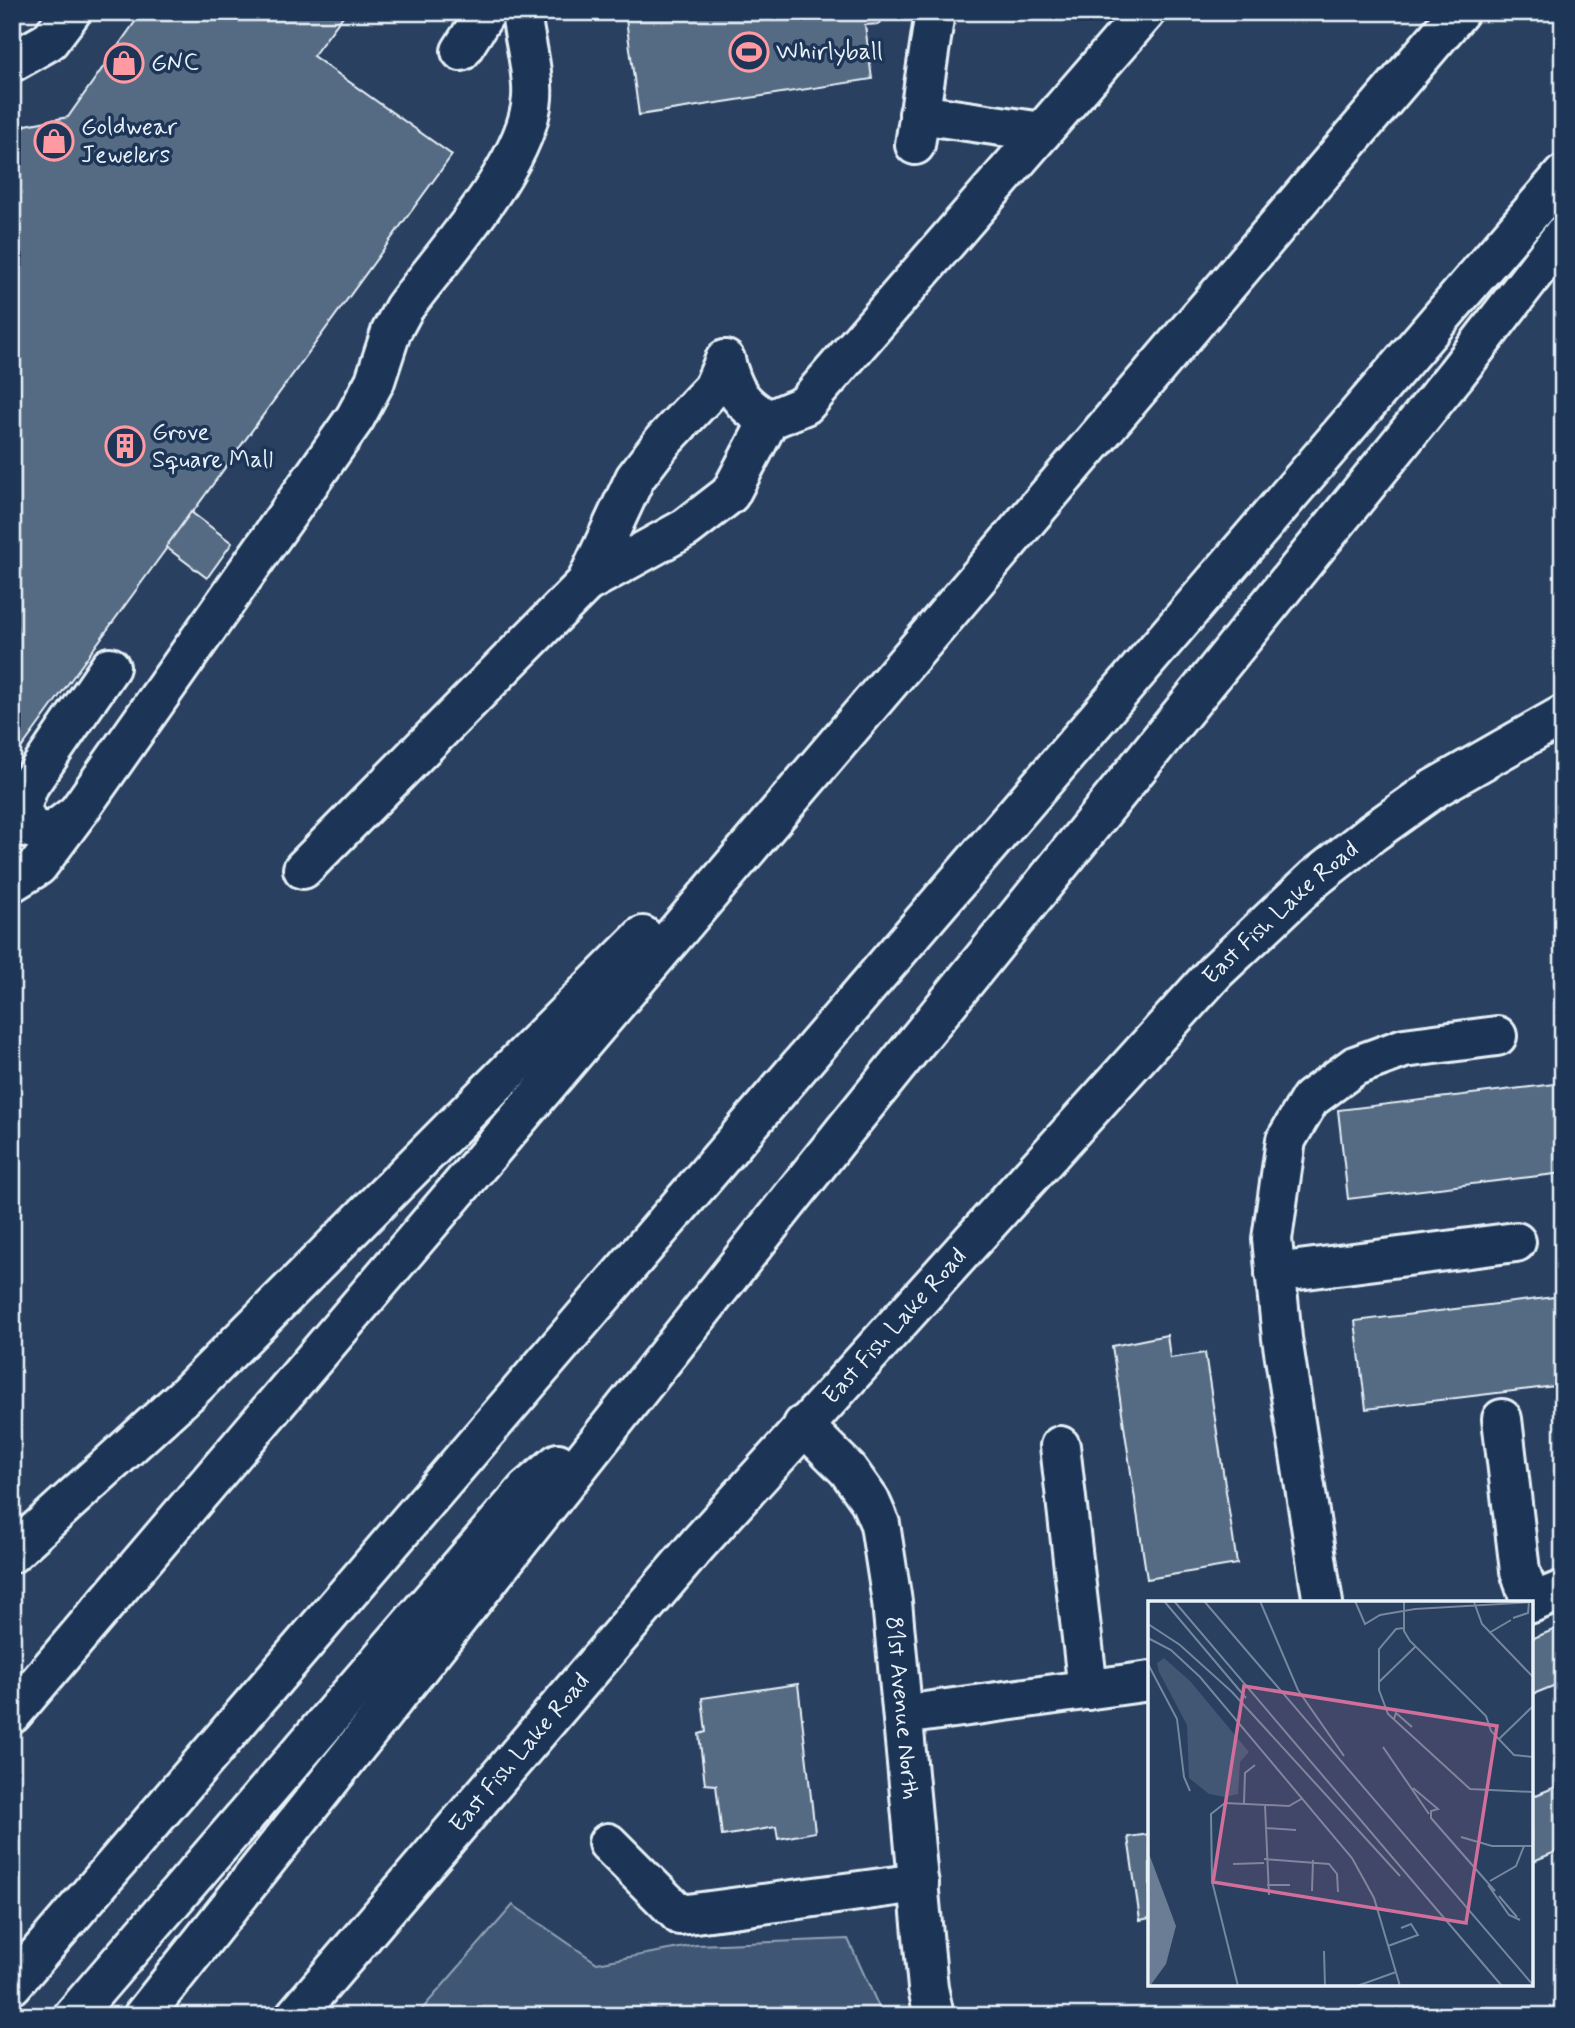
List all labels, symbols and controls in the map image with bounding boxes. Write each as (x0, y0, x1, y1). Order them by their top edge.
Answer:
sports icon: Whirlyball (728, 31, 770, 73)
place label: Whirlyball (776, 37, 883, 68)
shop icon: GNC (103, 42, 145, 84)
place label: GNC (151, 48, 199, 79)
place label: Goldwear Jewelers (81, 112, 177, 171)
shop icon: Goldwear Jewelers (33, 120, 75, 162)
place label: Grove Square Mall (152, 417, 273, 476)
building icon: Grove Square Mall (104, 425, 146, 467)
street label: East Fish Lake Road (1195, 834, 1365, 991)
street label: East Fish Lake Road (816, 1242, 973, 1411)
inset map (1148, 1601, 1533, 1986)
street label: 81st Avenue North (878, 1615, 926, 1801)
street label: East Fish Lake Road (443, 1667, 597, 1839)

